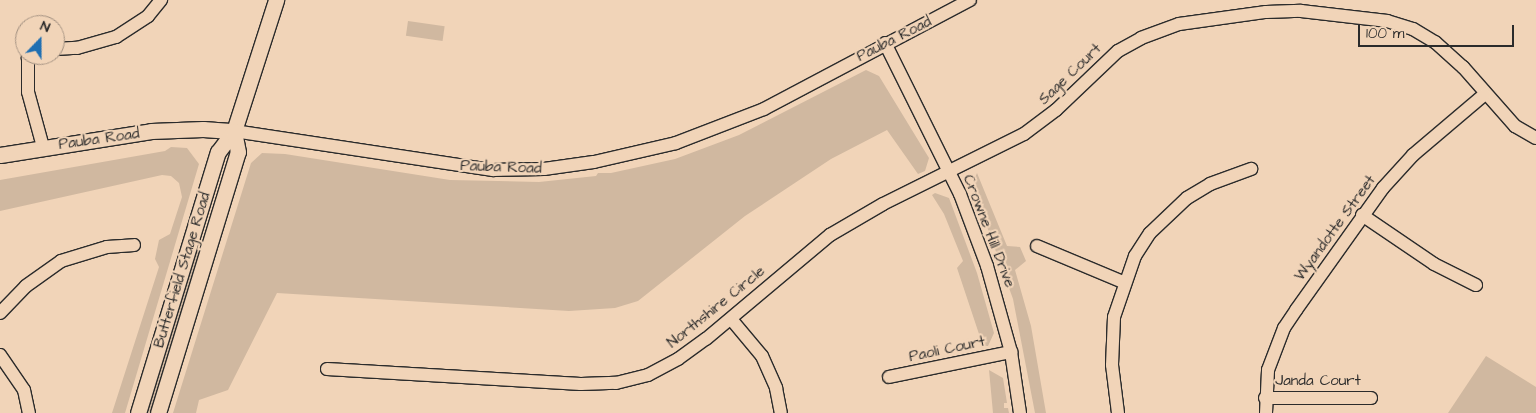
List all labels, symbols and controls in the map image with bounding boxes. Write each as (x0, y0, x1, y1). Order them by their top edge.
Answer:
street label: Pauba Road (854, 13, 934, 65)
north arrow (15, 15, 65, 65)
scale bar (1361, 15, 1517, 47)
text: N (37, 16, 53, 38)
text: 100 m (1366, 23, 1405, 44)
street label: Sage Court (1035, 40, 1105, 108)
street label: Pauba Road (57, 124, 141, 154)
street label: Pauba Road (460, 157, 542, 177)
street label: Crowne Hill Drive (959, 172, 1019, 290)
street label: Wyandotte Street (1291, 172, 1379, 284)
street label: Butterfield Stage Road (150, 190, 214, 350)
street label: Northshire Circle (664, 262, 768, 352)
street label: Paoli Court (907, 332, 987, 366)
street label: Janda Court (1275, 372, 1361, 390)

